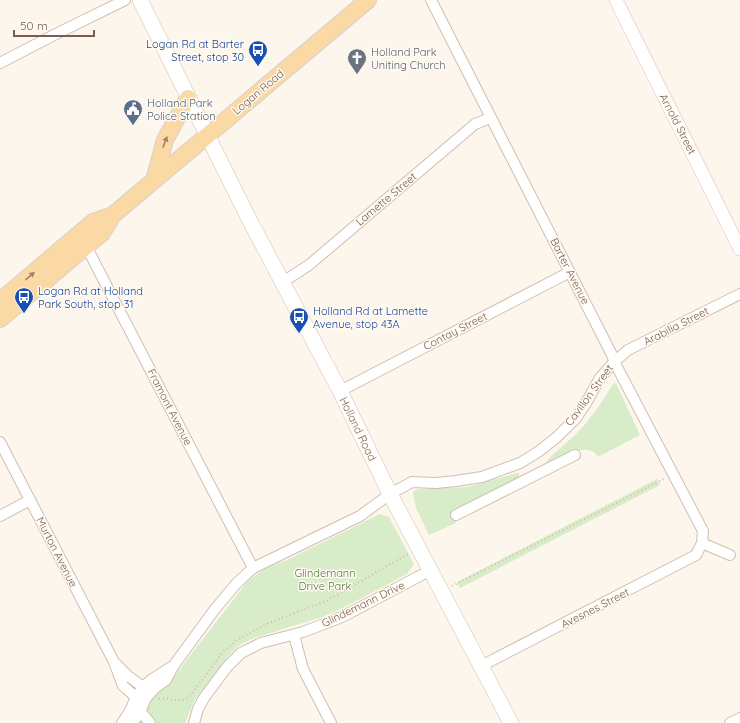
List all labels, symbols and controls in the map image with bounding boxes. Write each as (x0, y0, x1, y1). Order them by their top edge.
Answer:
scale bar (14, 12, 94, 38)
text: 50 m (20, 18, 48, 33)
place label: Logan Rd at Barter Street, stop 30 (146, 37, 245, 64)
bus stop icon: Logan Rd at Barter Street, stop 30 (247, 39, 269, 67)
place label: Holland Park Uniting Church (371, 45, 446, 72)
church icon: Holland Park Uniting Church (346, 47, 368, 75)
street label: Logan Road (230, 67, 286, 117)
street label: Arnold Street (657, 91, 699, 157)
place label: Holland Park Police Station (147, 96, 216, 123)
public building icon: Holland Park Police Station (122, 98, 144, 126)
one-way arrow (162, 136, 168, 148)
street label: Lamette Street (353, 169, 420, 229)
street label: Barter Avenue (547, 235, 593, 307)
one-way arrow (24, 272, 35, 281)
place label: Logan Rd at Holland Park South, stop 31 (38, 284, 143, 311)
bus stop icon: Logan Rd at Holland Park South, stop 31 (13, 286, 35, 314)
street label: Arabilia Street (641, 303, 711, 348)
place label: Holland Rd at Lamette Avenue, stop 43A (313, 304, 428, 331)
bus stop icon: Holland Rd at Lamette Avenue, stop 43A (288, 306, 310, 334)
street label: Contay Street (421, 309, 490, 353)
street label: Cavillon Street (562, 361, 616, 429)
street label: Framont Avenue (145, 366, 195, 448)
street label: Holland Road (336, 395, 380, 463)
street label: Murton Avenue (33, 515, 81, 589)
park label: Glindemann Drive Park (294, 566, 356, 593)
street label: Glindemann Drive (319, 578, 407, 630)
street label: Avesnes Street (559, 585, 632, 631)

